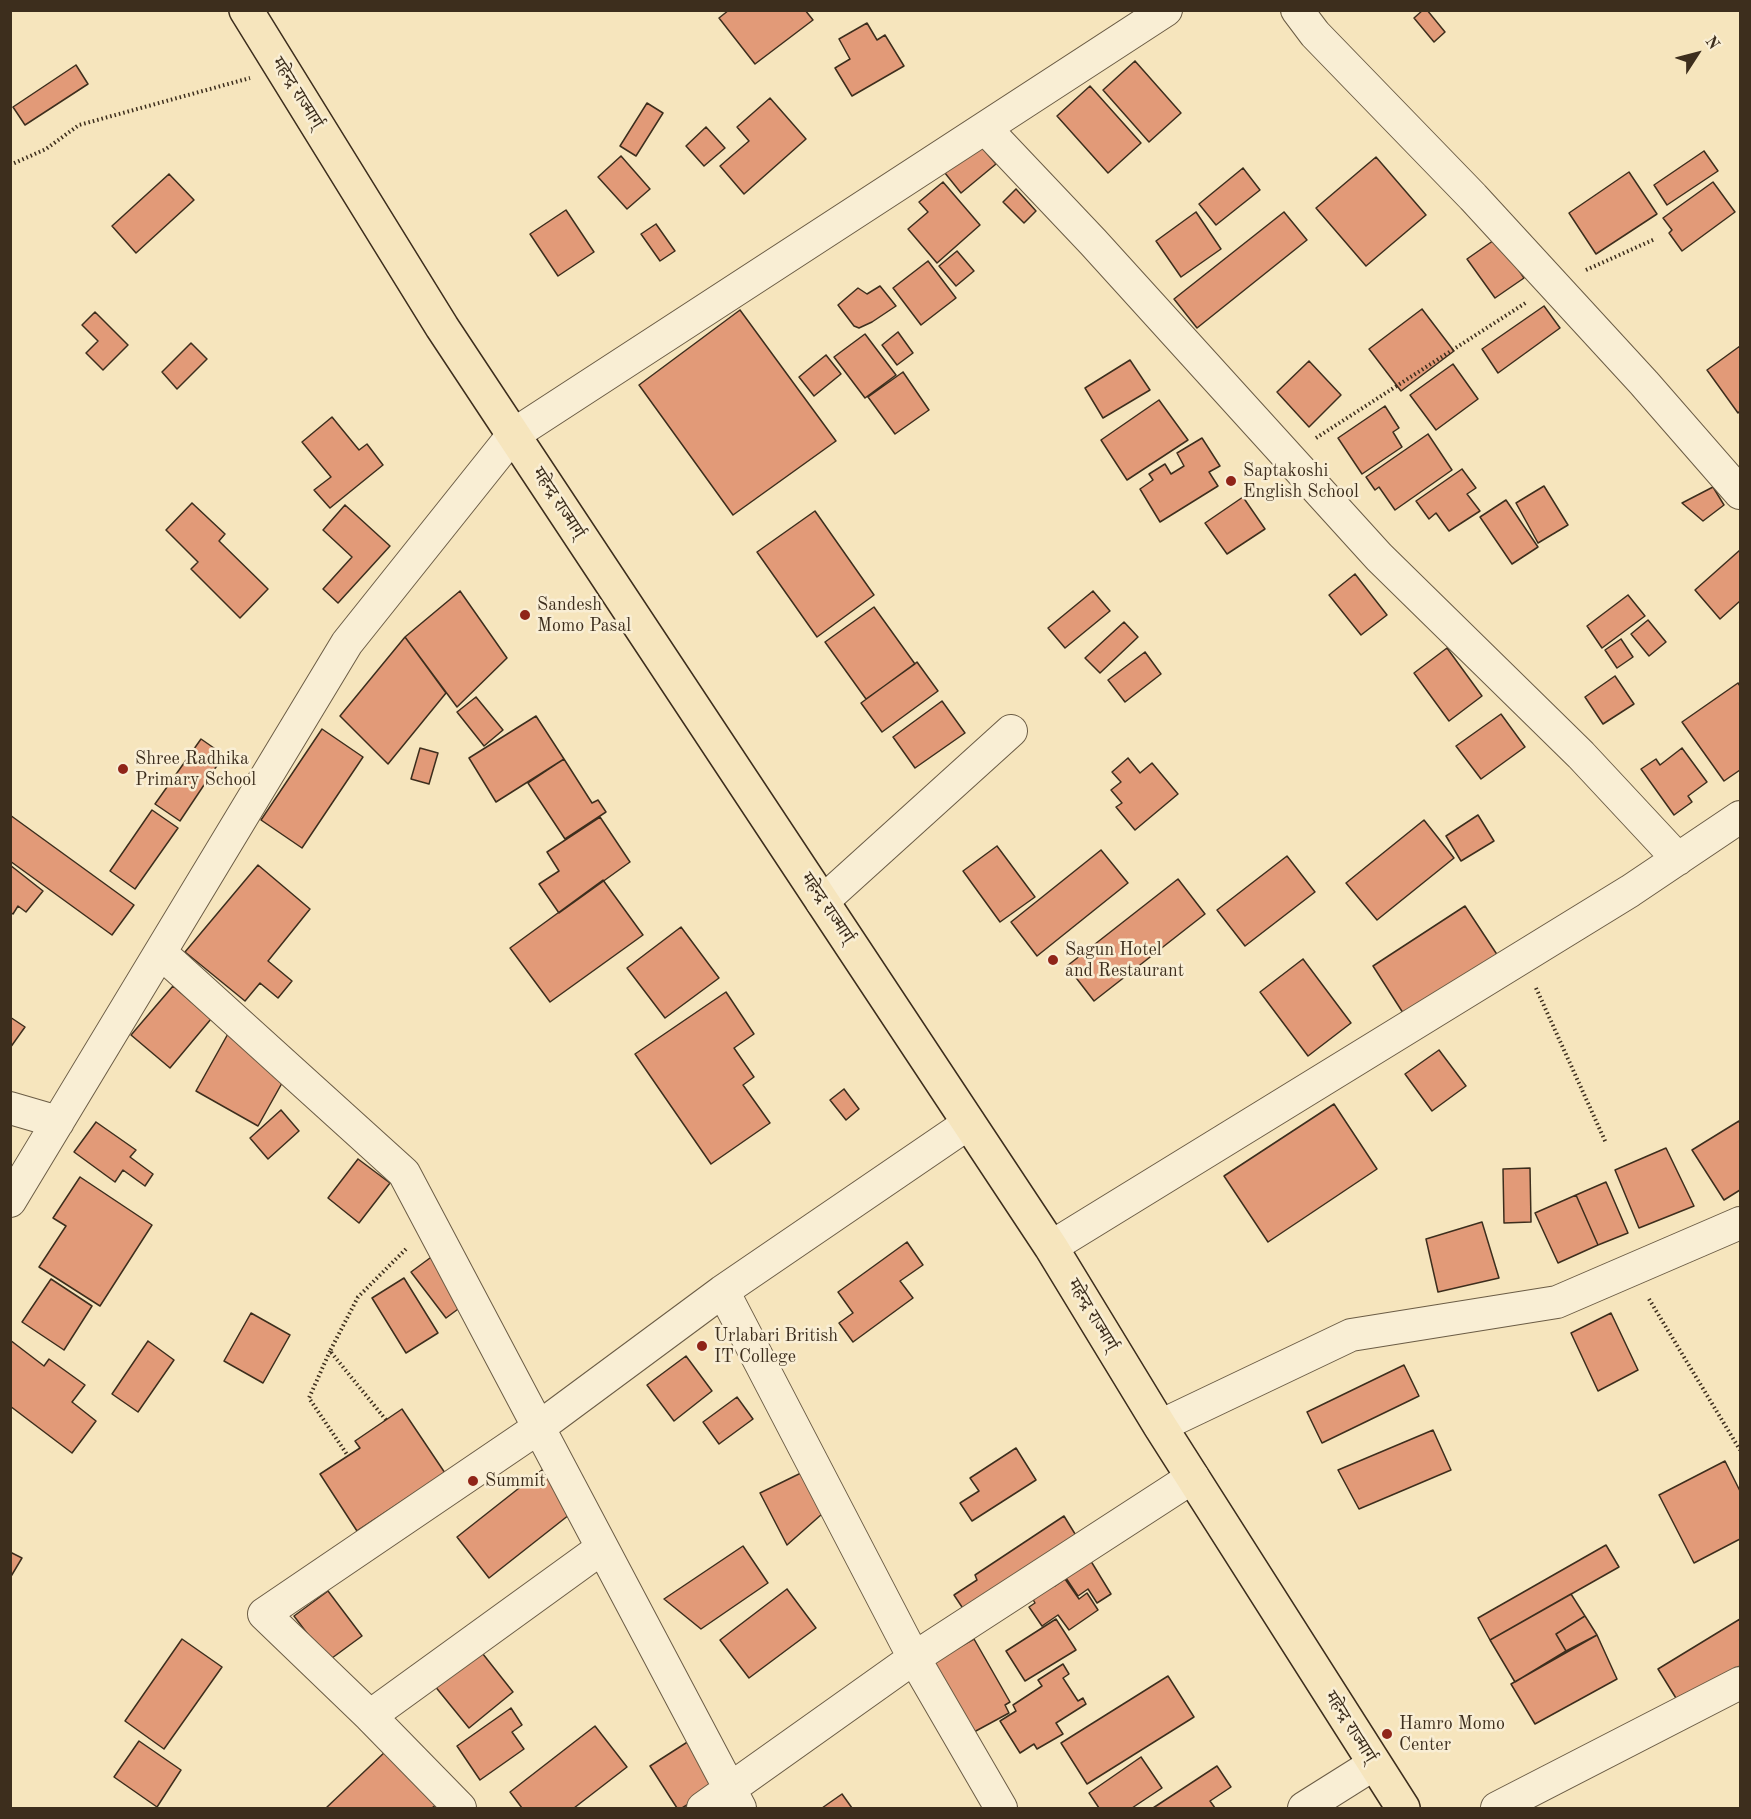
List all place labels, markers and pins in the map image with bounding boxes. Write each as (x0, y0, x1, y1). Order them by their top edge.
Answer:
place label: Saptakoshi English School (1243, 460, 1359, 502)
marker: Saptakoshi English School (1224, 474, 1238, 488)
place label: Sandesh Momo Pasal (537, 594, 631, 636)
marker: Sandesh Momo Pasal (518, 608, 532, 622)
place label: Shree Radhika Primary School (135, 748, 256, 790)
marker: Shree Radhika Primary School (116, 762, 130, 776)
place label: Sagun Hotel and Restaurant (1065, 939, 1184, 982)
marker: Sagun Hotel and Restaurant (1046, 953, 1060, 967)
place label: Urlabari British IT College (714, 1325, 838, 1368)
marker: Urlabari British IT College (695, 1339, 709, 1353)
place label: Summit (485, 1470, 546, 1492)
marker: Summit (466, 1474, 480, 1488)
place label: Hamro Momo Center (1399, 1713, 1505, 1756)
marker: Hamro Momo Center (1380, 1727, 1394, 1741)

